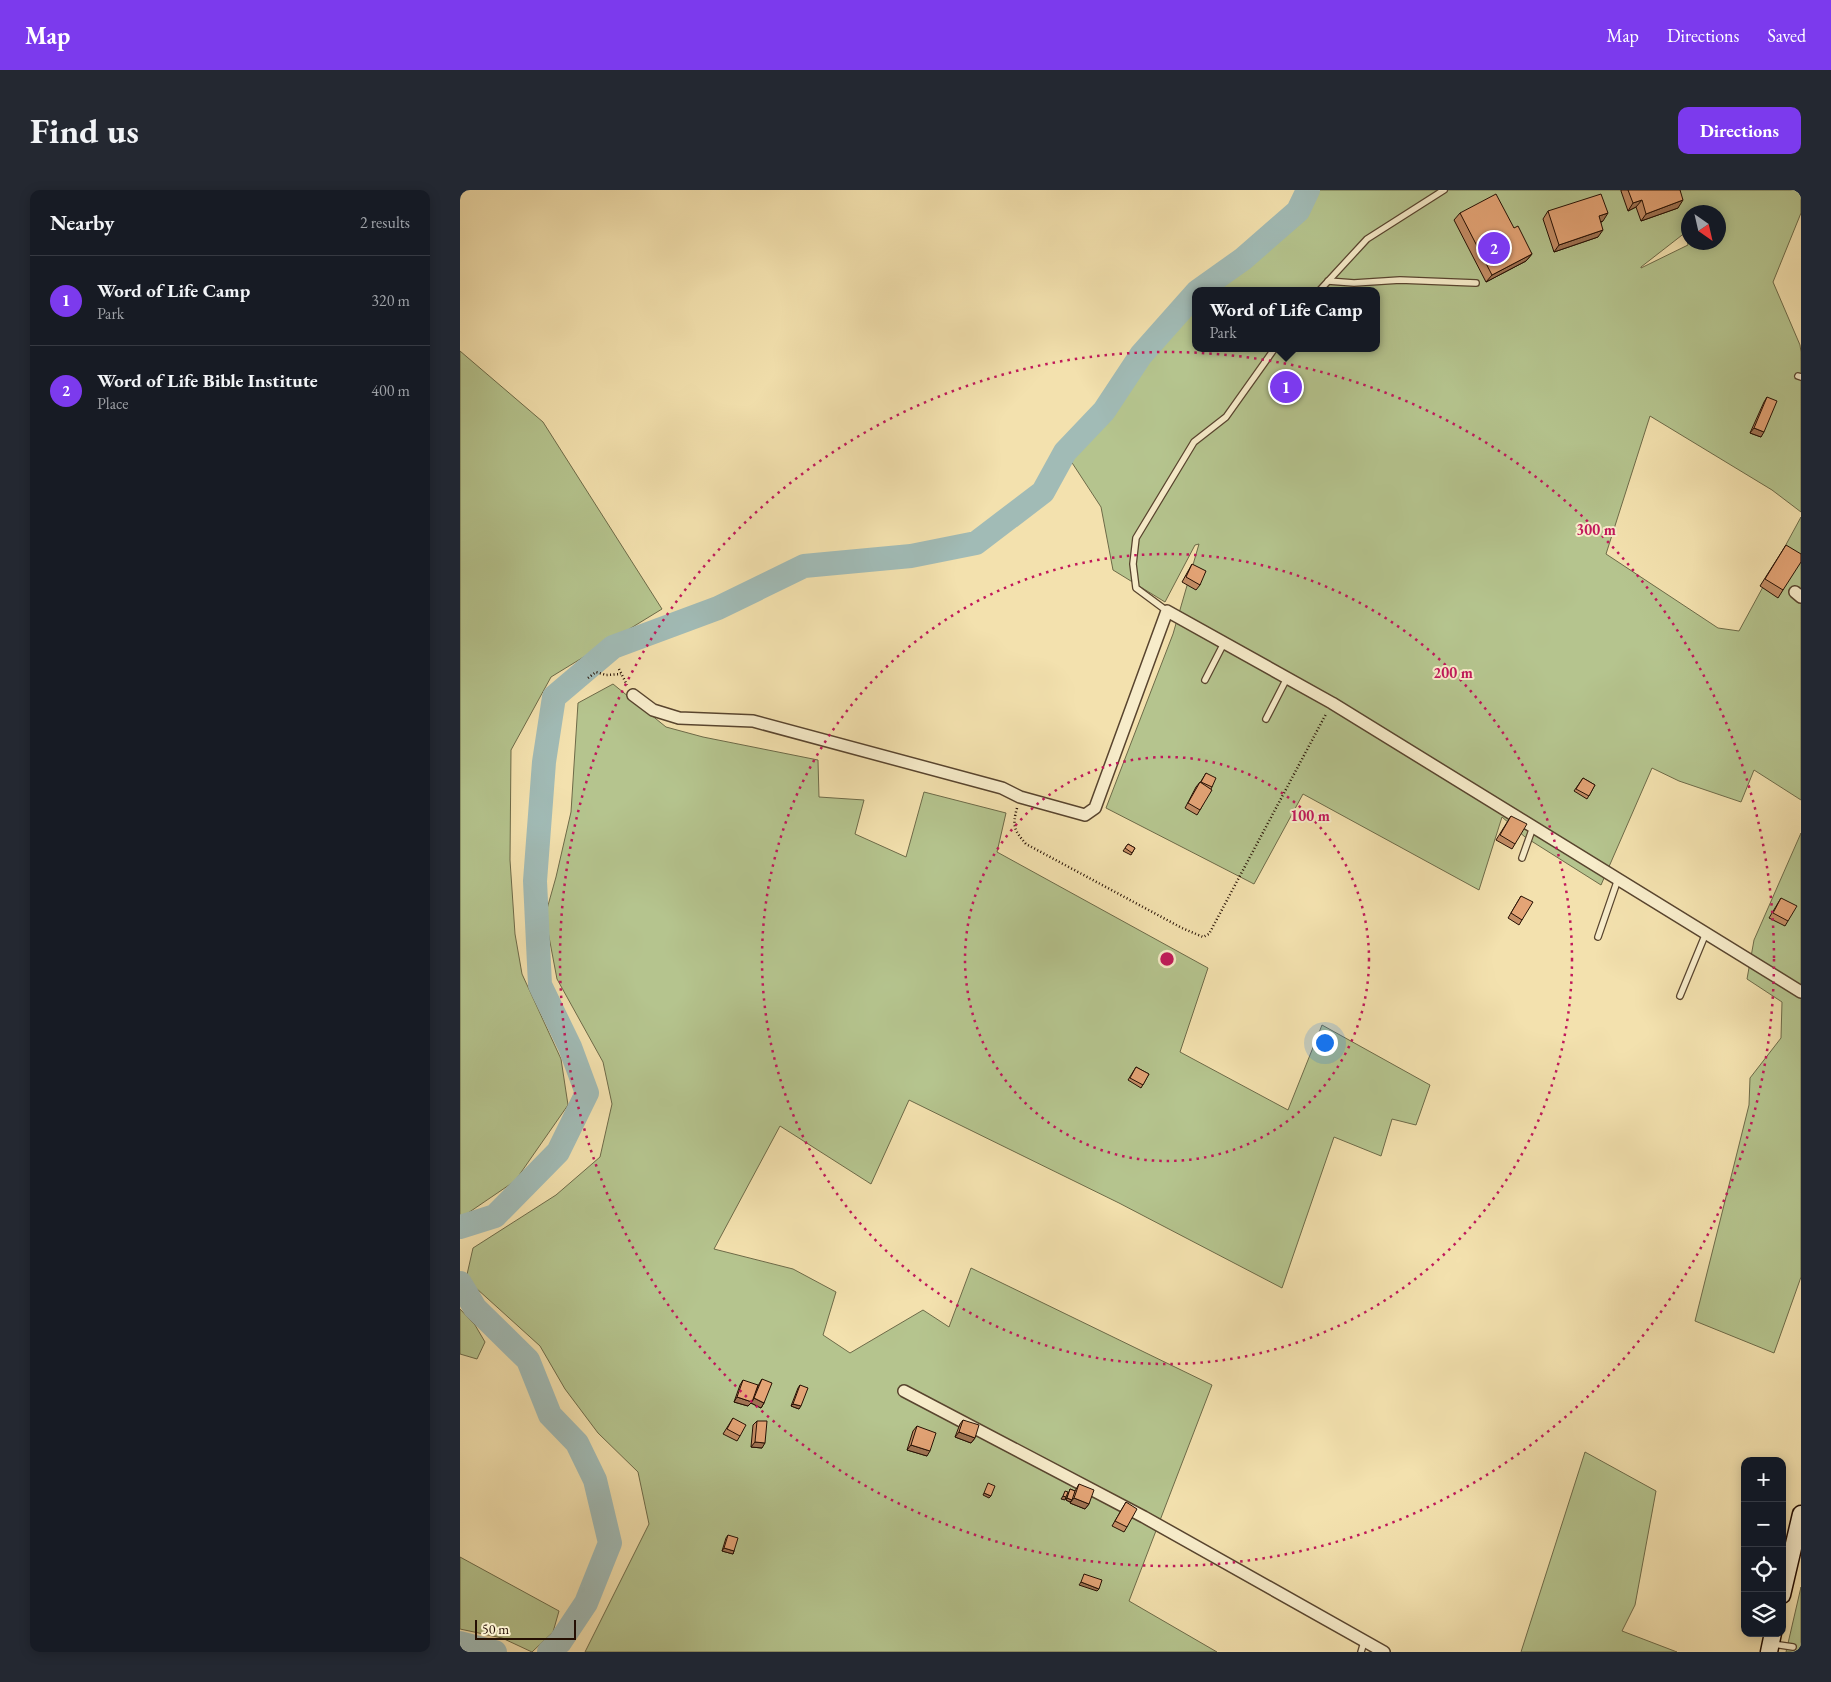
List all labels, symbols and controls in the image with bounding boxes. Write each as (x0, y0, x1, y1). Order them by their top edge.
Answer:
text: Map (25, 20, 70, 51)
text: Map (1607, 24, 1639, 47)
text: Directions (1667, 24, 1739, 47)
text: Saved (1767, 24, 1806, 47)
button: Directions (1678, 107, 1801, 154)
text: Find us (30, 108, 139, 153)
north arrow (1681, 205, 1726, 250)
text: Nearby (50, 209, 114, 236)
text: 2 results (360, 212, 410, 233)
pin: 2 (1478, 229, 1510, 267)
text: Word of Life Camp (97, 278, 250, 303)
popup (1192, 287, 1380, 352)
text: 1 (62, 290, 70, 311)
text: 320 m (371, 290, 410, 311)
text: Word of Life Camp (1209, 297, 1363, 322)
text: Park (97, 303, 124, 324)
text: Park (1209, 322, 1237, 343)
text: Word of Life Bible Institute (97, 368, 318, 393)
pin: 1 (1270, 368, 1302, 406)
text: 2 (62, 380, 70, 401)
text: 400 m (371, 380, 410, 401)
text: Place (97, 393, 129, 414)
text: 300 m (1576, 520, 1616, 539)
text: 200 m (1433, 663, 1473, 682)
text: 100 m (1290, 806, 1330, 825)
centre of rings (1158, 950, 1176, 968)
your location (1312, 1030, 1338, 1056)
map controls (1741, 1457, 1786, 1637)
button: + (1741, 1457, 1786, 1502)
button: − (1741, 1502, 1786, 1547)
button: locate (1741, 1547, 1786, 1592)
button: layers (1741, 1592, 1786, 1637)
scale bar (475, 1617, 576, 1640)
text: 50 m (482, 1620, 509, 1638)

